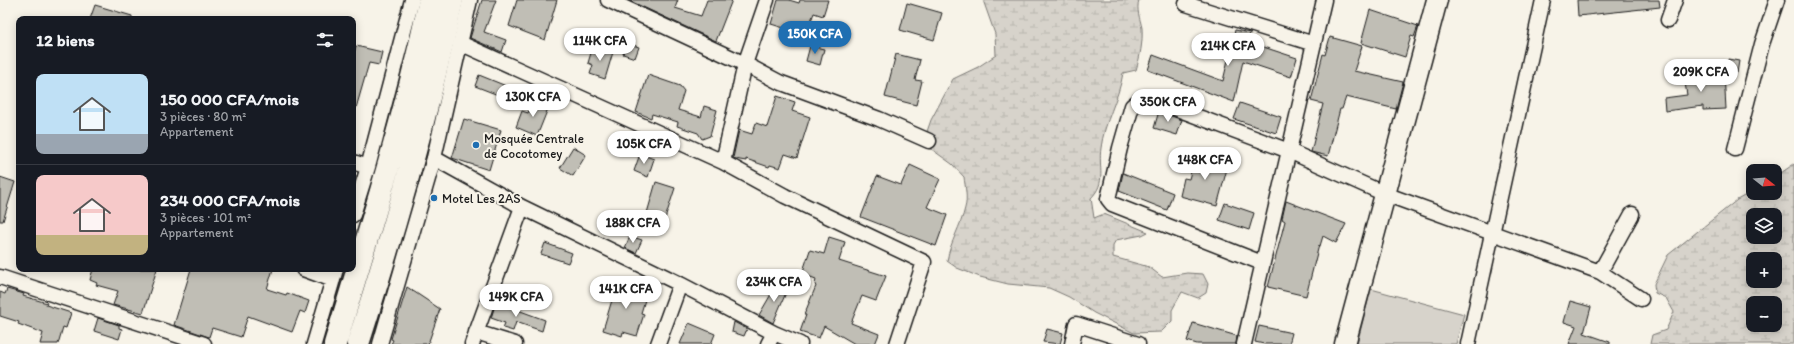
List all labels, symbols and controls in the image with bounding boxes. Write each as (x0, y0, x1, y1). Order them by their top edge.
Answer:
pin: 150K CFA (774, 21, 856, 55)
text: 150K CFA (787, 26, 843, 41)
pin: 114K CFA (559, 28, 641, 62)
icon: filters (314, 29, 336, 51)
text: 12 biens (36, 30, 95, 50)
text: 114K CFA (573, 33, 627, 48)
pin: 214K CFA (1187, 33, 1269, 67)
text: 214K CFA (1200, 38, 1256, 53)
pin: 209K CFA (1660, 59, 1742, 93)
text: 209K CFA (1673, 64, 1729, 79)
pin: 130K CFA (492, 84, 574, 118)
text: 150 000 CFA/mois (160, 89, 299, 109)
text: 130K CFA (505, 89, 561, 104)
pin: 350K CFA (1127, 89, 1209, 123)
icon: home (68, 90, 116, 138)
text: 350K CFA (1140, 94, 1196, 109)
text: 3 pièces · 80 m² (160, 109, 246, 124)
text: Appartement (160, 124, 234, 139)
place label: Mosquée Centrale de Cocotomey (484, 131, 584, 161)
pin: 105K CFA (603, 131, 685, 165)
text: 105K CFA (616, 136, 672, 151)
marker: Mosquée Centrale de Cocotomey (471, 140, 481, 150)
pin: 148K CFA (1164, 147, 1246, 181)
text: 148K CFA (1177, 152, 1233, 167)
north arrow (1746, 164, 1782, 200)
map controls (1746, 164, 1782, 332)
text: 234 000 CFA/mois (160, 190, 300, 210)
icon: home (68, 191, 116, 239)
place label: Motel Les 2AS (442, 191, 521, 206)
marker: Motel Les 2AS (429, 193, 439, 203)
button: layers (1746, 208, 1782, 244)
text: 3 pièces · 101 m² (160, 210, 251, 225)
pin: 188K CFA (592, 210, 674, 244)
text: 188K CFA (606, 215, 660, 230)
text: Appartement (160, 225, 234, 240)
button: + (1746, 252, 1782, 288)
pin: 234K CFA (733, 269, 815, 303)
text: 234K CFA (746, 274, 802, 289)
pin: 141K CFA (585, 276, 667, 310)
text: 141K CFA (599, 281, 653, 296)
pin: 149K CFA (475, 284, 557, 318)
text: 149K CFA (488, 289, 544, 304)
button: − (1746, 296, 1782, 332)

